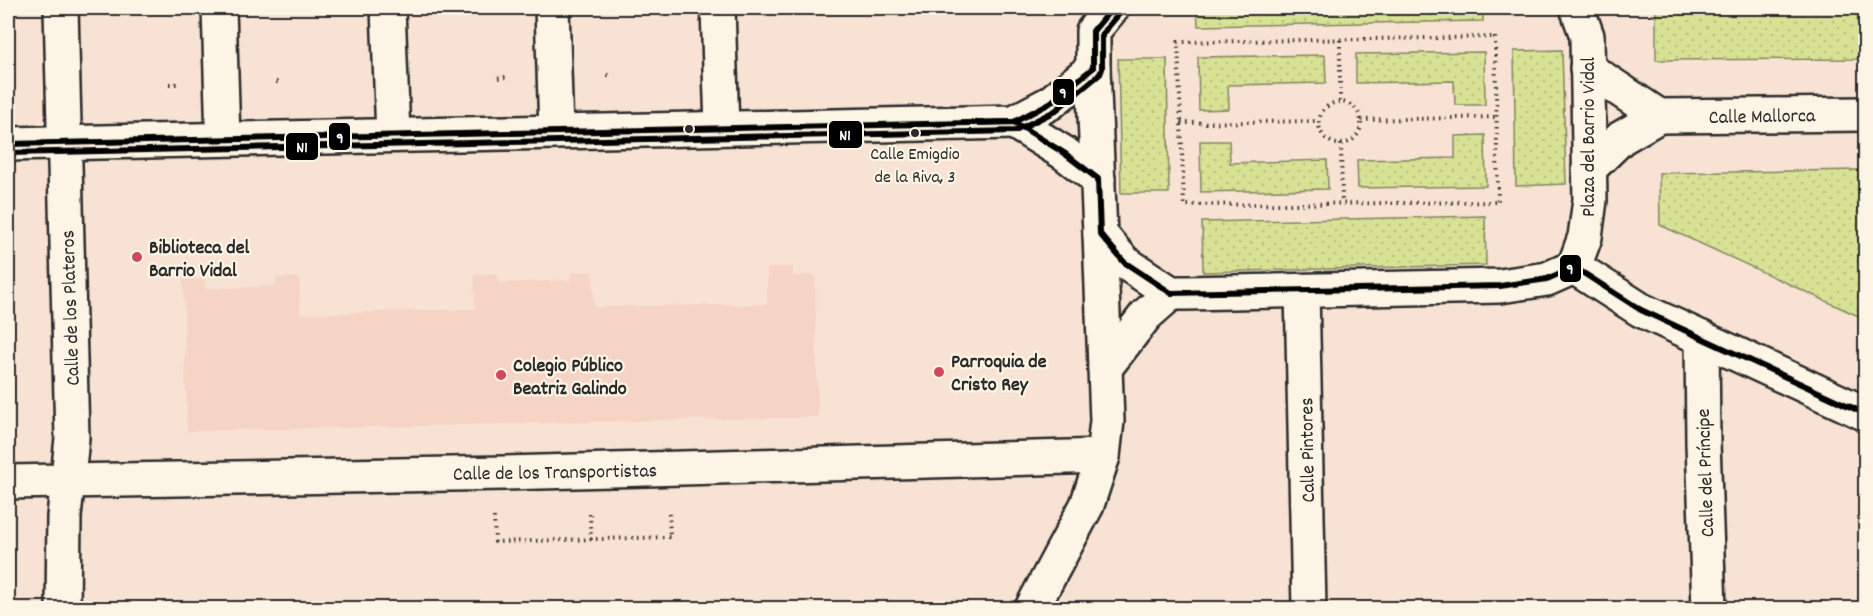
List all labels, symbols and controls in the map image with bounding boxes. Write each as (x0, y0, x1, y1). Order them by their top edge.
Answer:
street label: Plaza del Barrio Vidal (1576, 57, 1604, 217)
line badge: 9 (1052, 78, 1075, 106)
text: 9 (1059, 83, 1067, 106)
street label: Calle Mallorca (1709, 103, 1816, 133)
line badge: N1 (828, 120, 863, 149)
line badge: 9 (328, 122, 351, 151)
unlabelled marker (683, 123, 695, 135)
text: N1 (839, 125, 851, 148)
marker: Calle Emigdio de la Riva, 3 (909, 127, 921, 139)
text: 9 (336, 128, 344, 151)
line badge: N1 (285, 132, 319, 161)
text: N1 (296, 137, 308, 160)
place label: Calle Emigdio de la Riva, 3 (870, 143, 960, 191)
street label: Calle de los Plateros (55, 230, 89, 386)
place label: Biblioteca del Barrio Vidal (149, 235, 249, 286)
marker: Biblioteca del Barrio Vidal (130, 250, 144, 264)
line badge: 9 (1559, 254, 1582, 283)
text: 9 (1566, 259, 1574, 282)
place label: Parroquia de Cristo Rey (951, 349, 1047, 400)
place label: Colegio Público Beatriz Galindo (513, 353, 627, 404)
marker: Parroquia de Cristo Rey (932, 365, 946, 379)
marker: Colegio Público Beatriz Galindo (494, 368, 508, 382)
street label: Calle Pintores (1294, 397, 1324, 503)
street label: Calle del Príncipe (1691, 408, 1723, 538)
street label: Calle de los Transportistas (453, 458, 657, 490)

